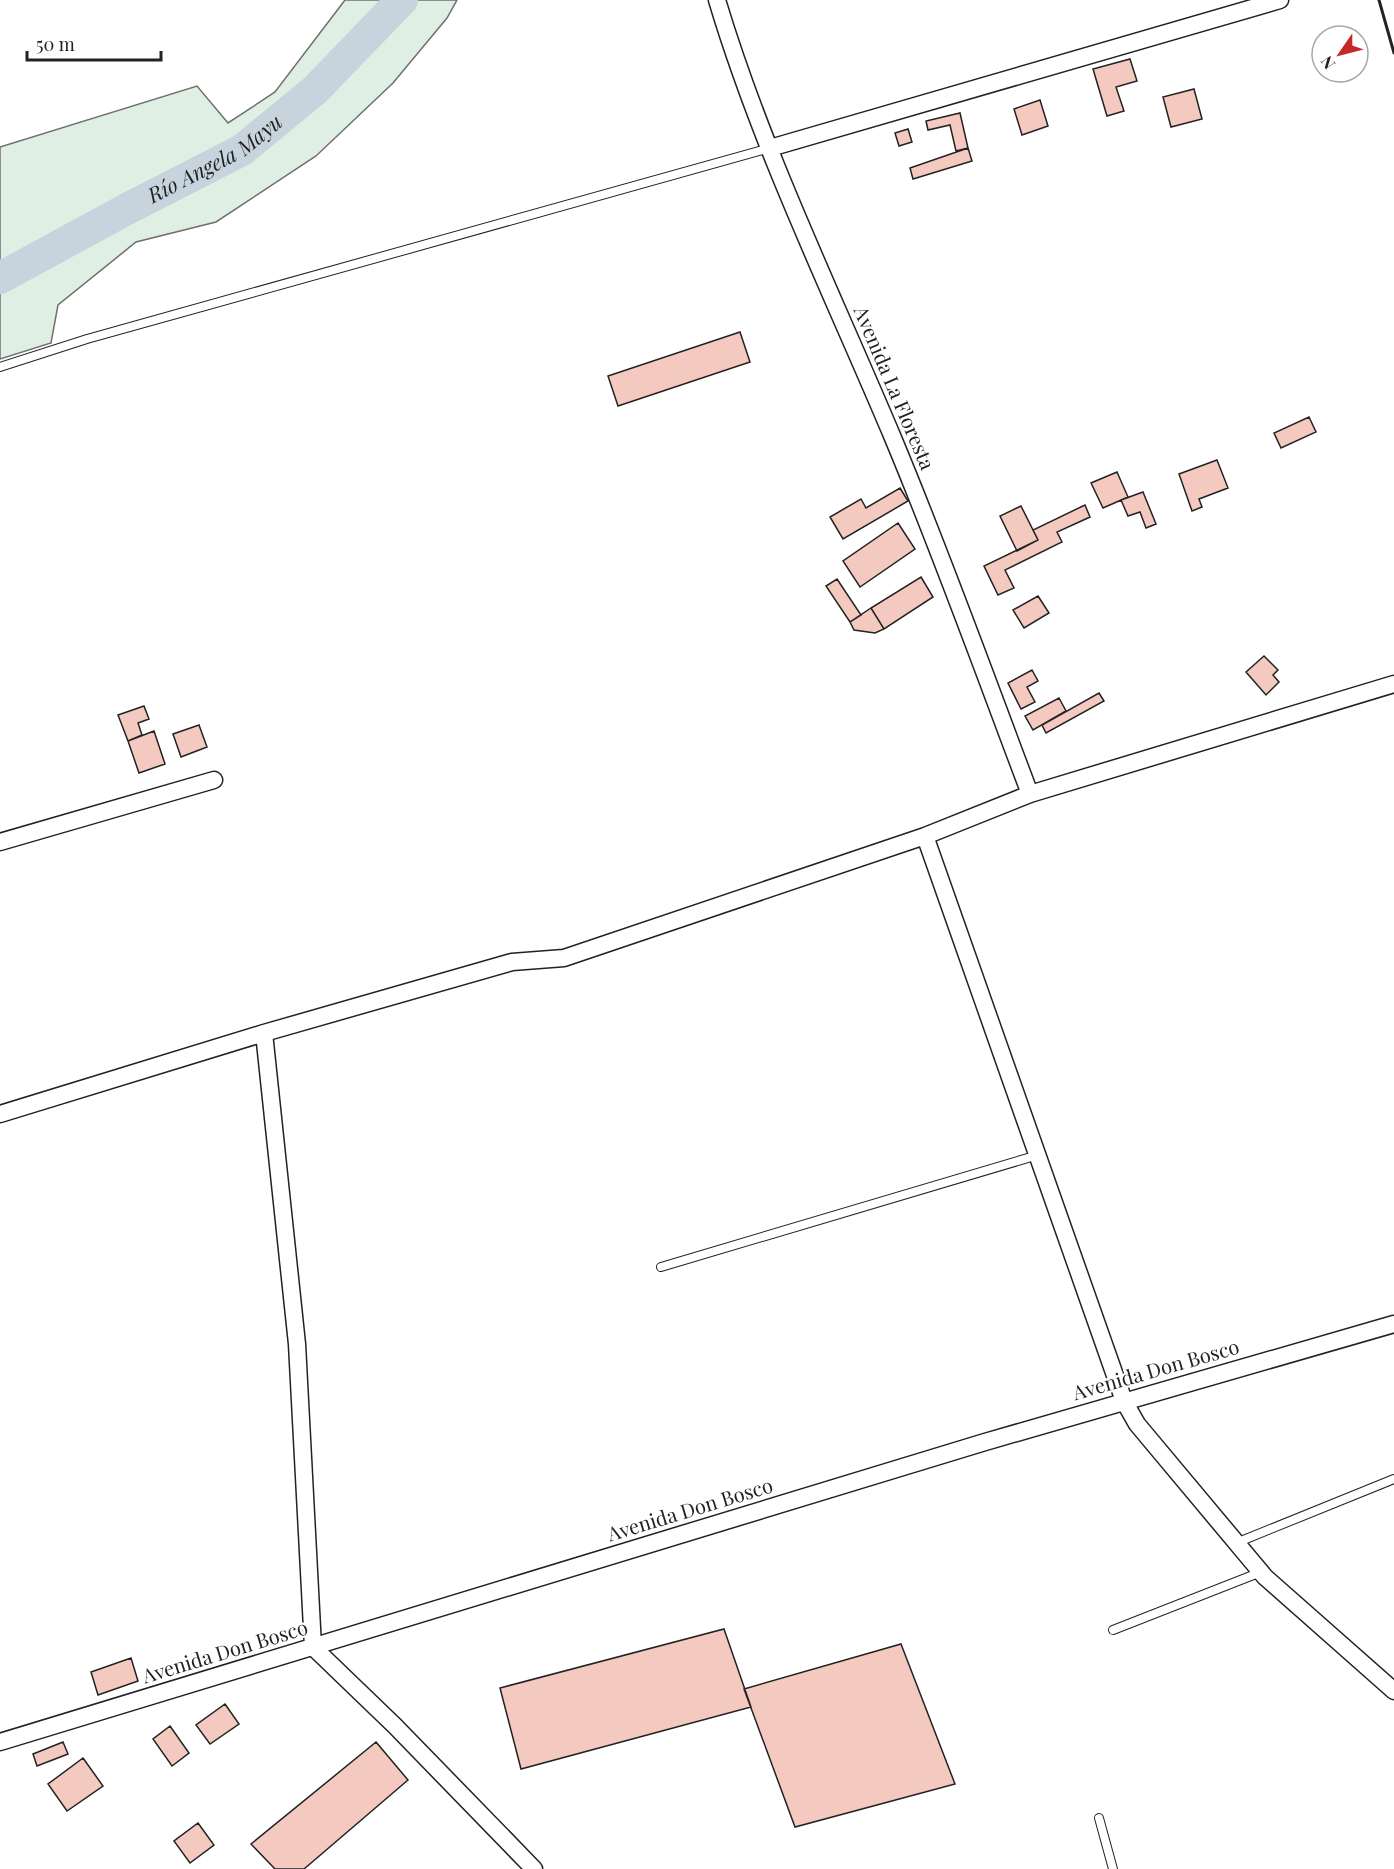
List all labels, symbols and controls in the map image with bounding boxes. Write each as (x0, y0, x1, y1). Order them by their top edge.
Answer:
scale bar (27, 24, 160, 62)
north arrow (1310, 24, 1370, 84)
text: 50 m (36, 32, 75, 56)
text: N (1315, 52, 1339, 74)
water label: Río Angela Mayu (141, 107, 287, 209)
street label: Avenida La Floresta (848, 301, 942, 473)
street label: Avenida Don Bosco (1068, 1332, 1242, 1405)
street label: Avenida Don Bosco (602, 1471, 776, 1547)
street label: Avenida Don Bosco (137, 1613, 311, 1689)

